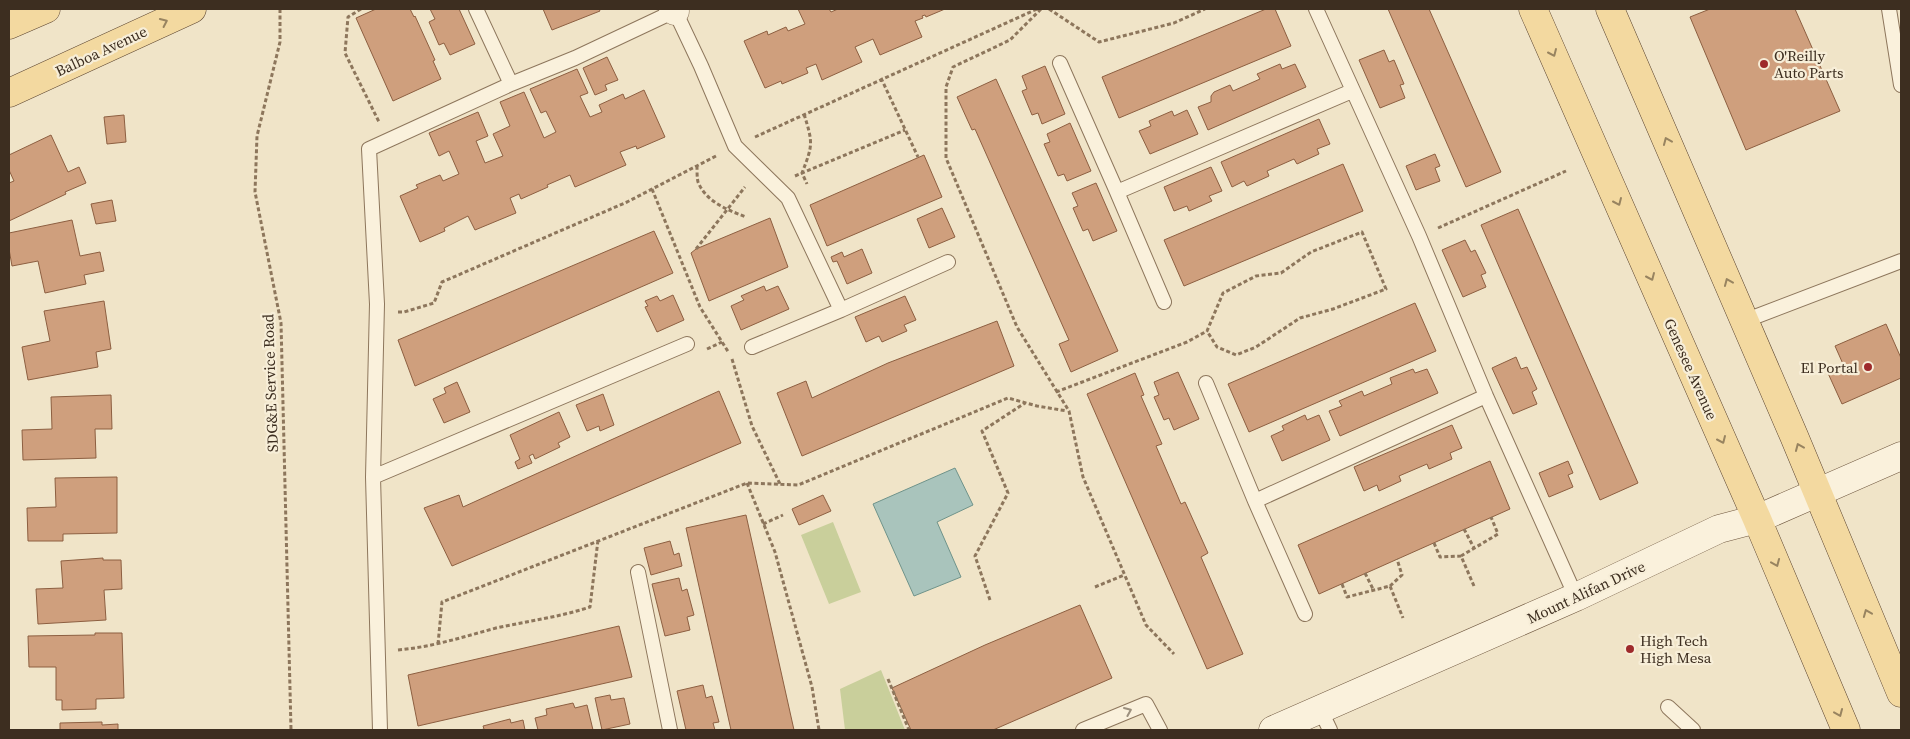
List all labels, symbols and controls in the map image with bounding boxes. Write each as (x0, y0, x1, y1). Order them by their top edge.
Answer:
one-way arrow (159, 17, 168, 28)
street label: Balboa Avenue (52, 20, 151, 81)
place label: O'Reilly Auto Parts (1774, 45, 1843, 83)
one-way arrow (1546, 48, 1557, 57)
marker: O'Reilly Auto Parts (1758, 58, 1770, 70)
one-way arrow (1663, 137, 1674, 146)
one-way arrow (1612, 197, 1623, 206)
one-way arrow (1645, 272, 1656, 281)
one-way arrow (1723, 278, 1734, 287)
street label: SDG&E Service Road (257, 313, 283, 452)
street label: Genesee Avenue (1659, 315, 1723, 423)
place label: El Portal (1801, 357, 1859, 378)
marker: El Portal (1862, 361, 1874, 373)
one-way arrow (1716, 435, 1727, 444)
one-way arrow (1794, 444, 1804, 452)
street label: Mount Alifan Drive (1524, 555, 1649, 629)
one-way arrow (1770, 558, 1780, 567)
one-way arrow (1863, 609, 1874, 618)
place label: High Tech High Mesa (1640, 630, 1712, 668)
marker: High Tech High Mesa (1624, 643, 1636, 655)
one-way arrow (1123, 707, 1132, 718)
one-way arrow (1833, 708, 1843, 717)

